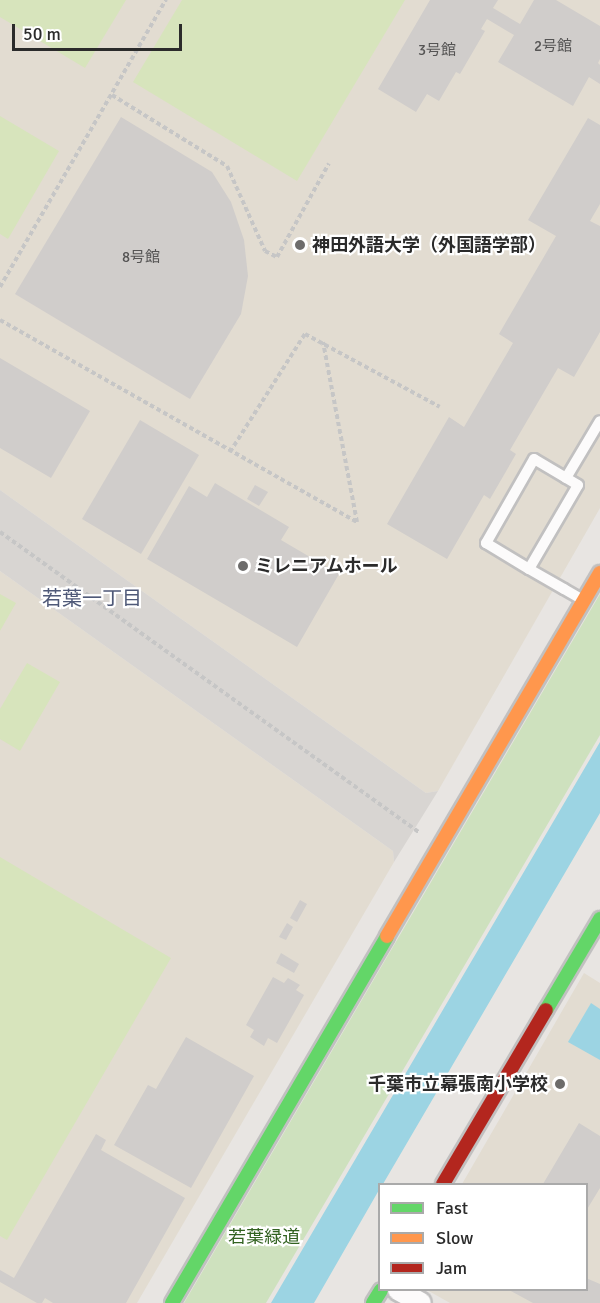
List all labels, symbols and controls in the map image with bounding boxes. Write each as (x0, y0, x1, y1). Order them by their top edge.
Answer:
scale bar (15, 12, 184, 50)
text: 50 m (23, 23, 61, 45)
house number: 2号館 (534, 38, 572, 56)
house number: 3号館 (418, 42, 456, 60)
place label: 神田外語大学（外国語学部） (312, 234, 546, 256)
marker: 神田外語大学（外国語学部） (293, 238, 307, 252)
house number: 8号館 (122, 249, 160, 267)
place label: ミレニアムホール (255, 555, 399, 577)
marker: ミレニアムホール (236, 559, 250, 573)
district label: 若葉一丁目 (42, 586, 142, 610)
place label: 千葉市立幕張南小学校 (368, 1073, 548, 1095)
marker: 千葉市立幕張南小学校 (553, 1077, 567, 1091)
legend (378, 1183, 588, 1291)
text: Fast (436, 1197, 468, 1219)
park label: 若葉緑道 (228, 1226, 300, 1248)
text: Slow (436, 1227, 473, 1249)
text: Jam (436, 1257, 467, 1279)

